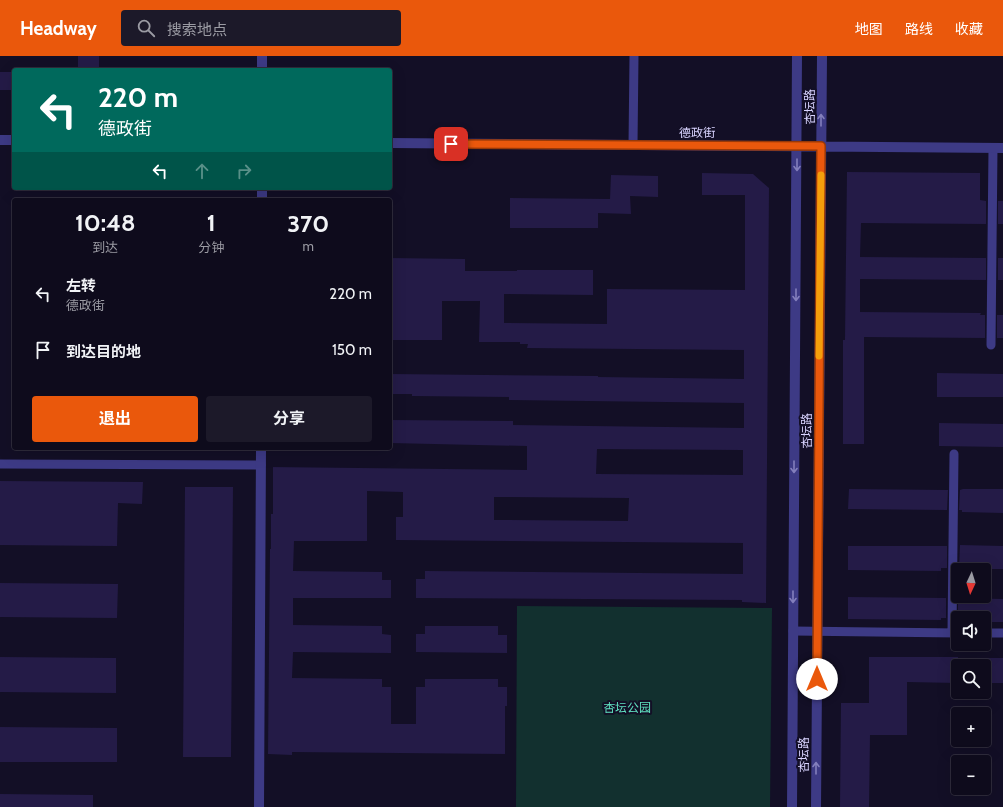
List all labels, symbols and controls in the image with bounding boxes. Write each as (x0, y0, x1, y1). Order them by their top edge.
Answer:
search box (121, 10, 401, 46)
text: Headway (20, 17, 97, 40)
icon: search (135, 17, 157, 39)
text: 地图 (855, 20, 883, 38)
text: 路线 (905, 20, 933, 38)
text: 收藏 (955, 20, 983, 38)
text: 搜索地点 (167, 21, 227, 39)
text: 220 m (98, 80, 178, 114)
icon: left (32, 84, 84, 136)
street label: 杏坛路 (802, 89, 817, 125)
one-way arrow (817, 114, 825, 127)
text: 德政街 (98, 118, 152, 140)
street label: 德政街 (679, 125, 715, 140)
pin (434, 127, 468, 161)
icon: arrive (440, 133, 462, 155)
one-way arrow (793, 158, 801, 171)
icon: left (149, 160, 171, 182)
icon: ahead (191, 160, 213, 182)
icon: right (233, 160, 255, 182)
text: 10:48 (75, 208, 135, 237)
text: 1 (207, 208, 216, 237)
text: 370 (287, 209, 329, 238)
text: m (302, 238, 314, 254)
text: 到达 (92, 239, 118, 255)
text: 分钟 (198, 239, 224, 255)
text: 左转 (66, 277, 96, 295)
icon: left (32, 283, 54, 305)
text: 220 m (329, 285, 372, 303)
one-way arrow (792, 288, 800, 301)
text: 德政街 (66, 297, 105, 313)
icon: arrive (32, 339, 54, 361)
text: 150 m (332, 341, 372, 359)
text: 到达目的地 (66, 343, 141, 361)
button: 退出 (32, 396, 198, 442)
button: 分享 (206, 396, 372, 442)
street label: 杏坛路 (799, 413, 814, 449)
one-way arrow (790, 460, 798, 473)
north arrow (951, 563, 991, 603)
map controls (951, 563, 991, 795)
one-way arrow (789, 590, 797, 603)
button: sound (951, 611, 991, 651)
position arrow (796, 658, 838, 700)
button: search (951, 659, 991, 699)
park label: 杏坛公园 (603, 700, 651, 715)
button: + (951, 707, 991, 747)
street label: 杏坛路 (796, 737, 811, 773)
button: − (951, 755, 991, 795)
one-way arrow (812, 762, 820, 775)

